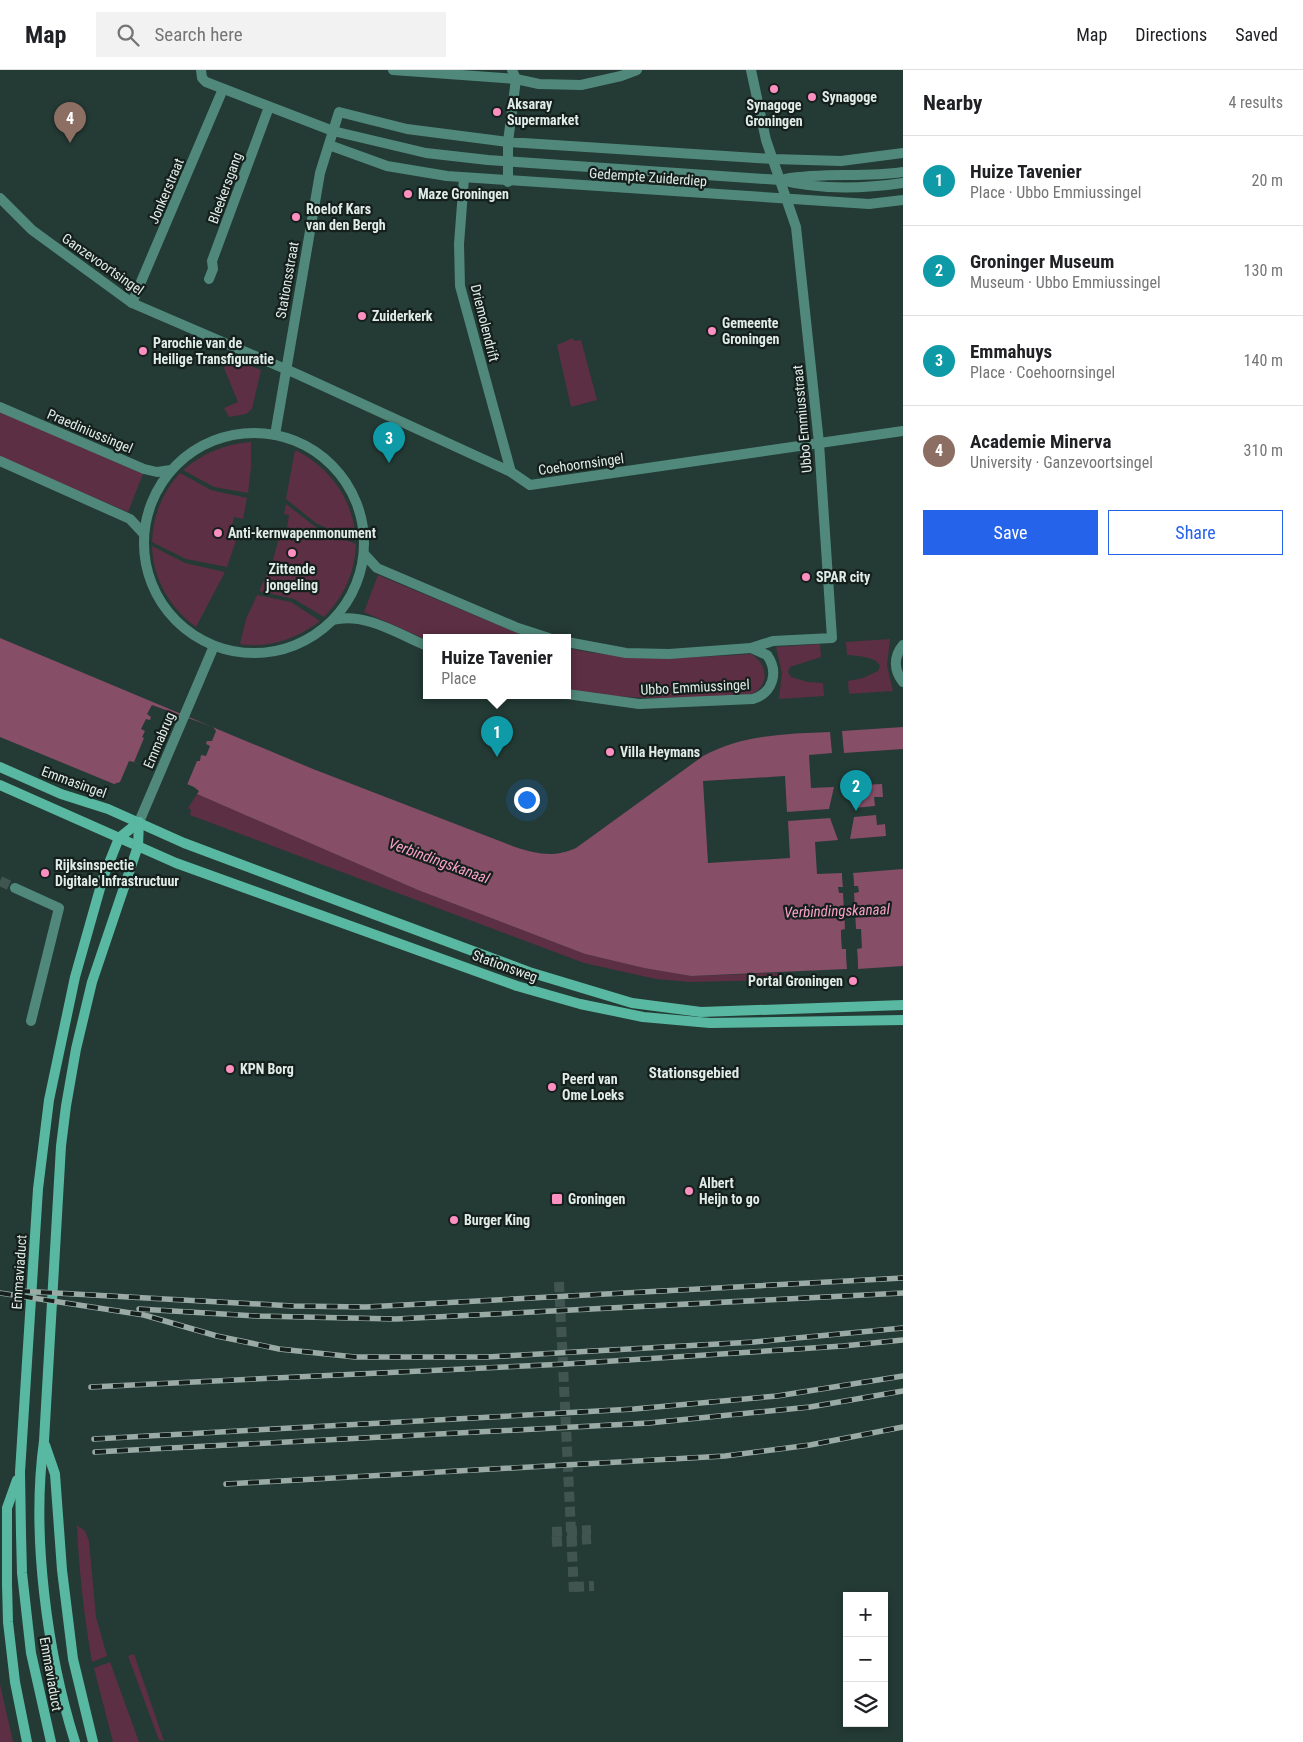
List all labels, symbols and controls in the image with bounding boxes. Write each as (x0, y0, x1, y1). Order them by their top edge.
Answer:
search box (96, 12, 446, 57)
text: Map (25, 21, 66, 49)
icon: search (114, 21, 142, 49)
text: Search here (154, 23, 243, 46)
text: Map (1076, 24, 1107, 45)
text: Directions (1135, 24, 1207, 45)
text: Saved (1235, 24, 1278, 45)
marker: Synagoge Groningen (768, 83, 780, 95)
place label: Synagoge (822, 89, 877, 105)
marker: Synagoge (806, 91, 818, 103)
text: Nearby (923, 91, 982, 115)
text: 4 results (1228, 93, 1283, 112)
place label: Aksaray Supermarket (507, 96, 579, 128)
place label: Synagoge Groningen (745, 97, 803, 129)
pin: 4 (54, 102, 86, 143)
marker: Aksaray Supermarket (491, 106, 503, 118)
street label: Bleekersgang (205, 150, 245, 226)
street label: Jonkerstraat (145, 156, 187, 226)
text: Huize Tavenier (970, 160, 1082, 183)
street label: Gedempte Zuiderdiep (589, 165, 708, 189)
text: 1 (935, 171, 943, 190)
text: 20 m (1251, 171, 1283, 190)
text: Place · Ubbo Emmiussingel (970, 183, 1141, 202)
place label: Maze Groningen (418, 186, 509, 202)
marker: Maze Groningen (402, 188, 414, 200)
place label: Roelof Kars van den Bergh (306, 201, 386, 233)
marker: Roelof Kars van den Bergh (290, 211, 302, 223)
street label: Ganzevoortsingel (59, 230, 147, 298)
street label: Stationsstraat (272, 240, 302, 320)
text: Groninger Museum (970, 250, 1114, 273)
text: 2 (935, 261, 943, 280)
text: 130 m (1244, 261, 1283, 280)
text: Museum · Ubbo Emmiussingel (970, 273, 1161, 292)
street label: Driemolendrift (468, 283, 502, 363)
place label: Zuiderkerk (372, 308, 433, 324)
marker: Zuiderkerk (356, 310, 368, 322)
place label: Gemeente Groningen (722, 315, 780, 347)
marker: Gemeente Groningen (706, 325, 718, 337)
place label: Parochie van de Heilige Transfiguratie (153, 335, 274, 367)
text: Emmahuys (970, 340, 1052, 363)
marker: Parochie van de Heilige Transfiguratie (137, 345, 149, 357)
text: 3 (935, 351, 943, 370)
text: 140 m (1244, 351, 1283, 370)
text: Place · Coehoornsingel (970, 363, 1115, 382)
street label: Ubbo Emmiusstraat (789, 364, 815, 474)
street label: Praediniussingel (45, 406, 135, 456)
pin: 3 (373, 422, 405, 463)
text: Academie Minerva (970, 430, 1111, 453)
text: 4 (935, 441, 943, 460)
text: 310 m (1244, 441, 1283, 460)
street label: Coehoornsingel (537, 450, 625, 478)
text: University · Ganzevoortsingel (970, 453, 1153, 472)
button: Save (923, 510, 1098, 555)
button: Share (1108, 510, 1283, 555)
place label: Anti-kernwapenmonument (228, 525, 376, 541)
marker: Anti-kernwapenmonument (212, 527, 224, 539)
marker: Zittende jongeling (286, 547, 298, 559)
place label: Zittende jongeling (265, 561, 318, 593)
place label: SPAR city (816, 569, 871, 585)
marker: SPAR city (800, 571, 812, 583)
popup (423, 634, 571, 699)
text: Huize Tavenier (441, 646, 553, 669)
text: Place (441, 669, 476, 688)
street label: Ubbo Emmiussingel (640, 676, 750, 698)
street label: Emmabrug (140, 709, 178, 771)
pin: 1 (481, 716, 513, 757)
place label: Villa Heymans (620, 744, 700, 760)
marker: Villa Heymans (604, 746, 616, 758)
street label: Emmasingel (39, 763, 109, 801)
pin: 2 (840, 770, 872, 811)
your location (514, 787, 540, 813)
water label: Verbindingskanaal (386, 834, 492, 888)
place label: Rijksinspectie Digitale Infrastructuur (55, 857, 179, 889)
marker: Rijksinspectie Digitale Infrastructuur (39, 867, 51, 879)
water label: Verbindingskanaal (784, 900, 891, 922)
street label: Stationsweg (470, 947, 540, 985)
place label: Portal Groningen (748, 973, 843, 989)
marker: Portal Groningen (847, 975, 859, 987)
place label: KPN Borg (240, 1061, 294, 1077)
marker: KPN Borg (224, 1063, 236, 1075)
district label: Stationsgebied (649, 1064, 739, 1082)
place label: Peerd van Ome Loeks (562, 1071, 624, 1103)
marker: Peerd van Ome Loeks (546, 1081, 558, 1093)
place label: Albert Heijn to go (699, 1175, 760, 1207)
marker: Albert Heijn to go (683, 1185, 695, 1197)
place label: Groningen (568, 1191, 626, 1207)
marker: Groningen (550, 1192, 564, 1206)
place label: Burger King (464, 1212, 530, 1228)
marker: Burger King (448, 1214, 460, 1226)
street label: Emmaviaduct (8, 1234, 30, 1310)
map controls (843, 1592, 888, 1727)
button: + (843, 1592, 888, 1637)
street label: Emmaviaduct (37, 1636, 65, 1712)
button: − (843, 1637, 888, 1682)
button: layers (843, 1682, 888, 1727)

